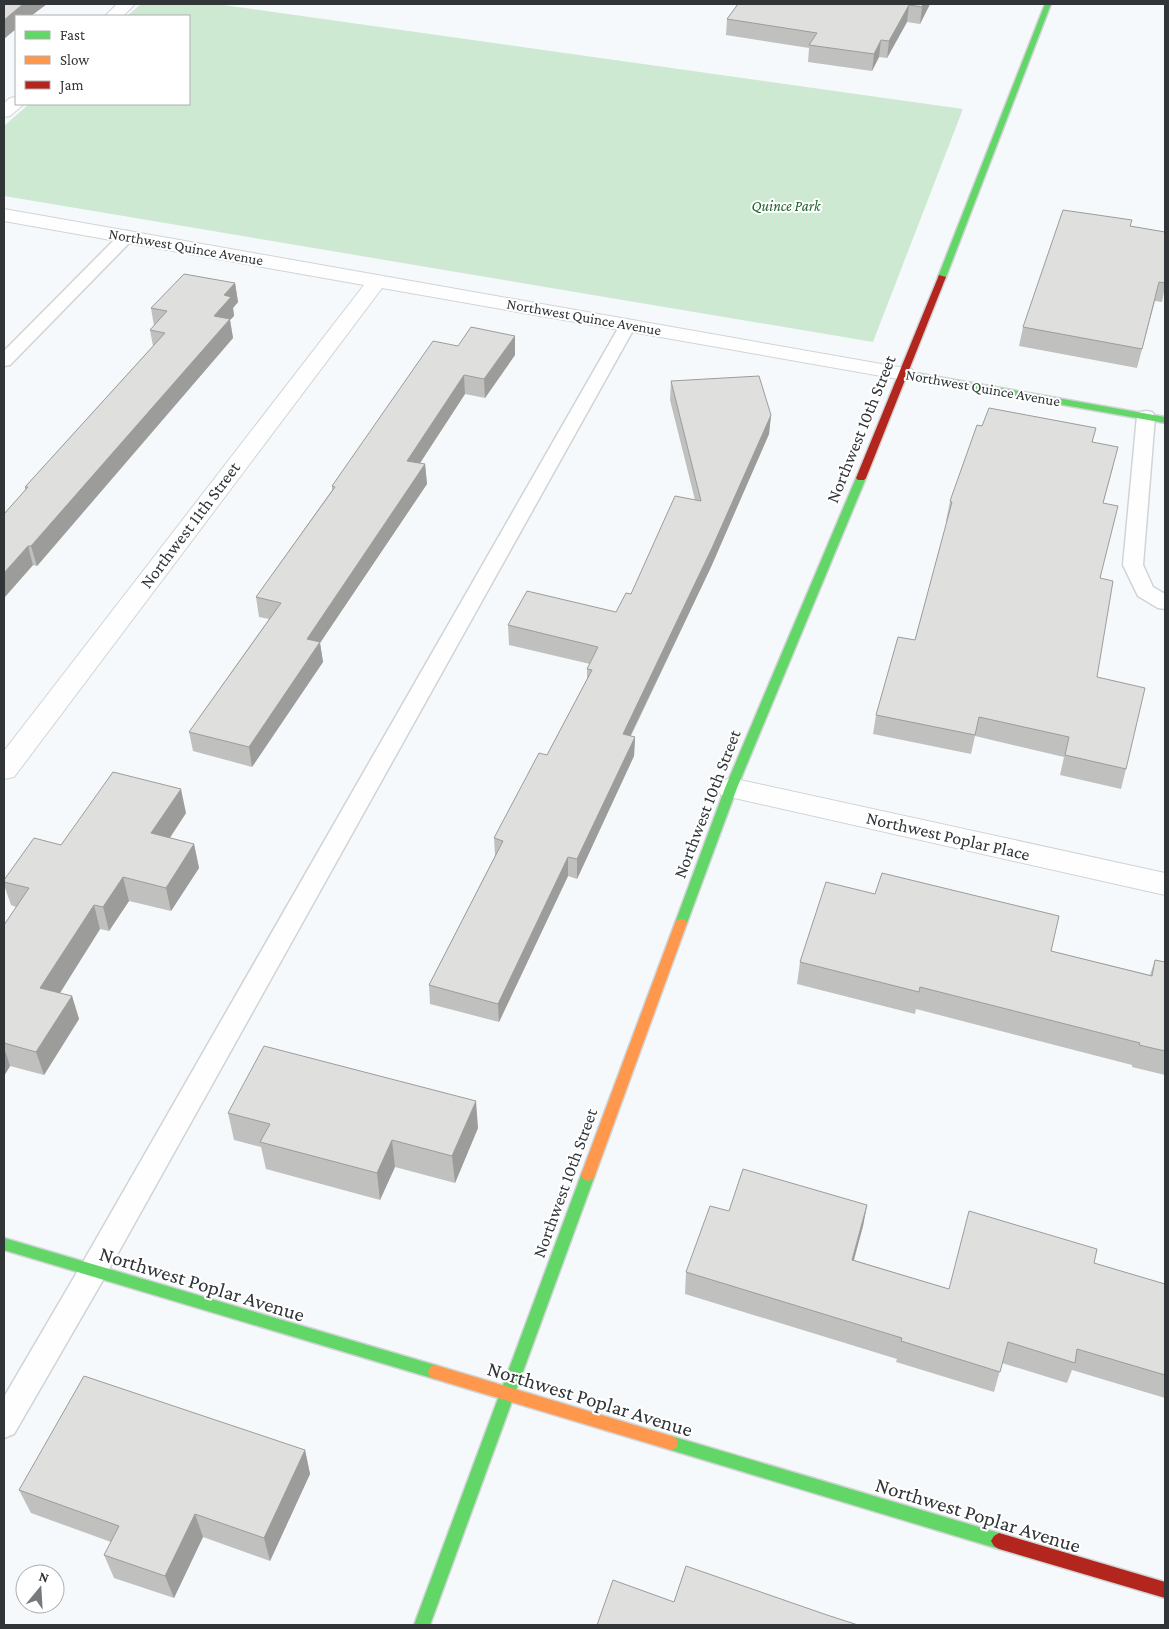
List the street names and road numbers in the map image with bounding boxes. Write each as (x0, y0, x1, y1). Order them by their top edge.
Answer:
street label: Northwest Quince Avenue (108, 226, 265, 269)
street label: Northwest Quince Avenue (506, 296, 663, 339)
street label: Northwest 10th Street (822, 351, 900, 506)
street label: Northwest Quince Avenue (905, 367, 1062, 410)
street label: Northwest 11th Street (136, 457, 245, 592)
street label: Northwest 10th Street (669, 726, 745, 881)
street label: Northwest Poplar Place (864, 807, 1032, 865)
street label: Northwest 10th Street (529, 1105, 602, 1260)
street label: Northwest Poplar Avenue (96, 1241, 308, 1327)
street label: Northwest Poplar Avenue (484, 1356, 696, 1442)
street label: Northwest Poplar Avenue (872, 1472, 1084, 1558)

